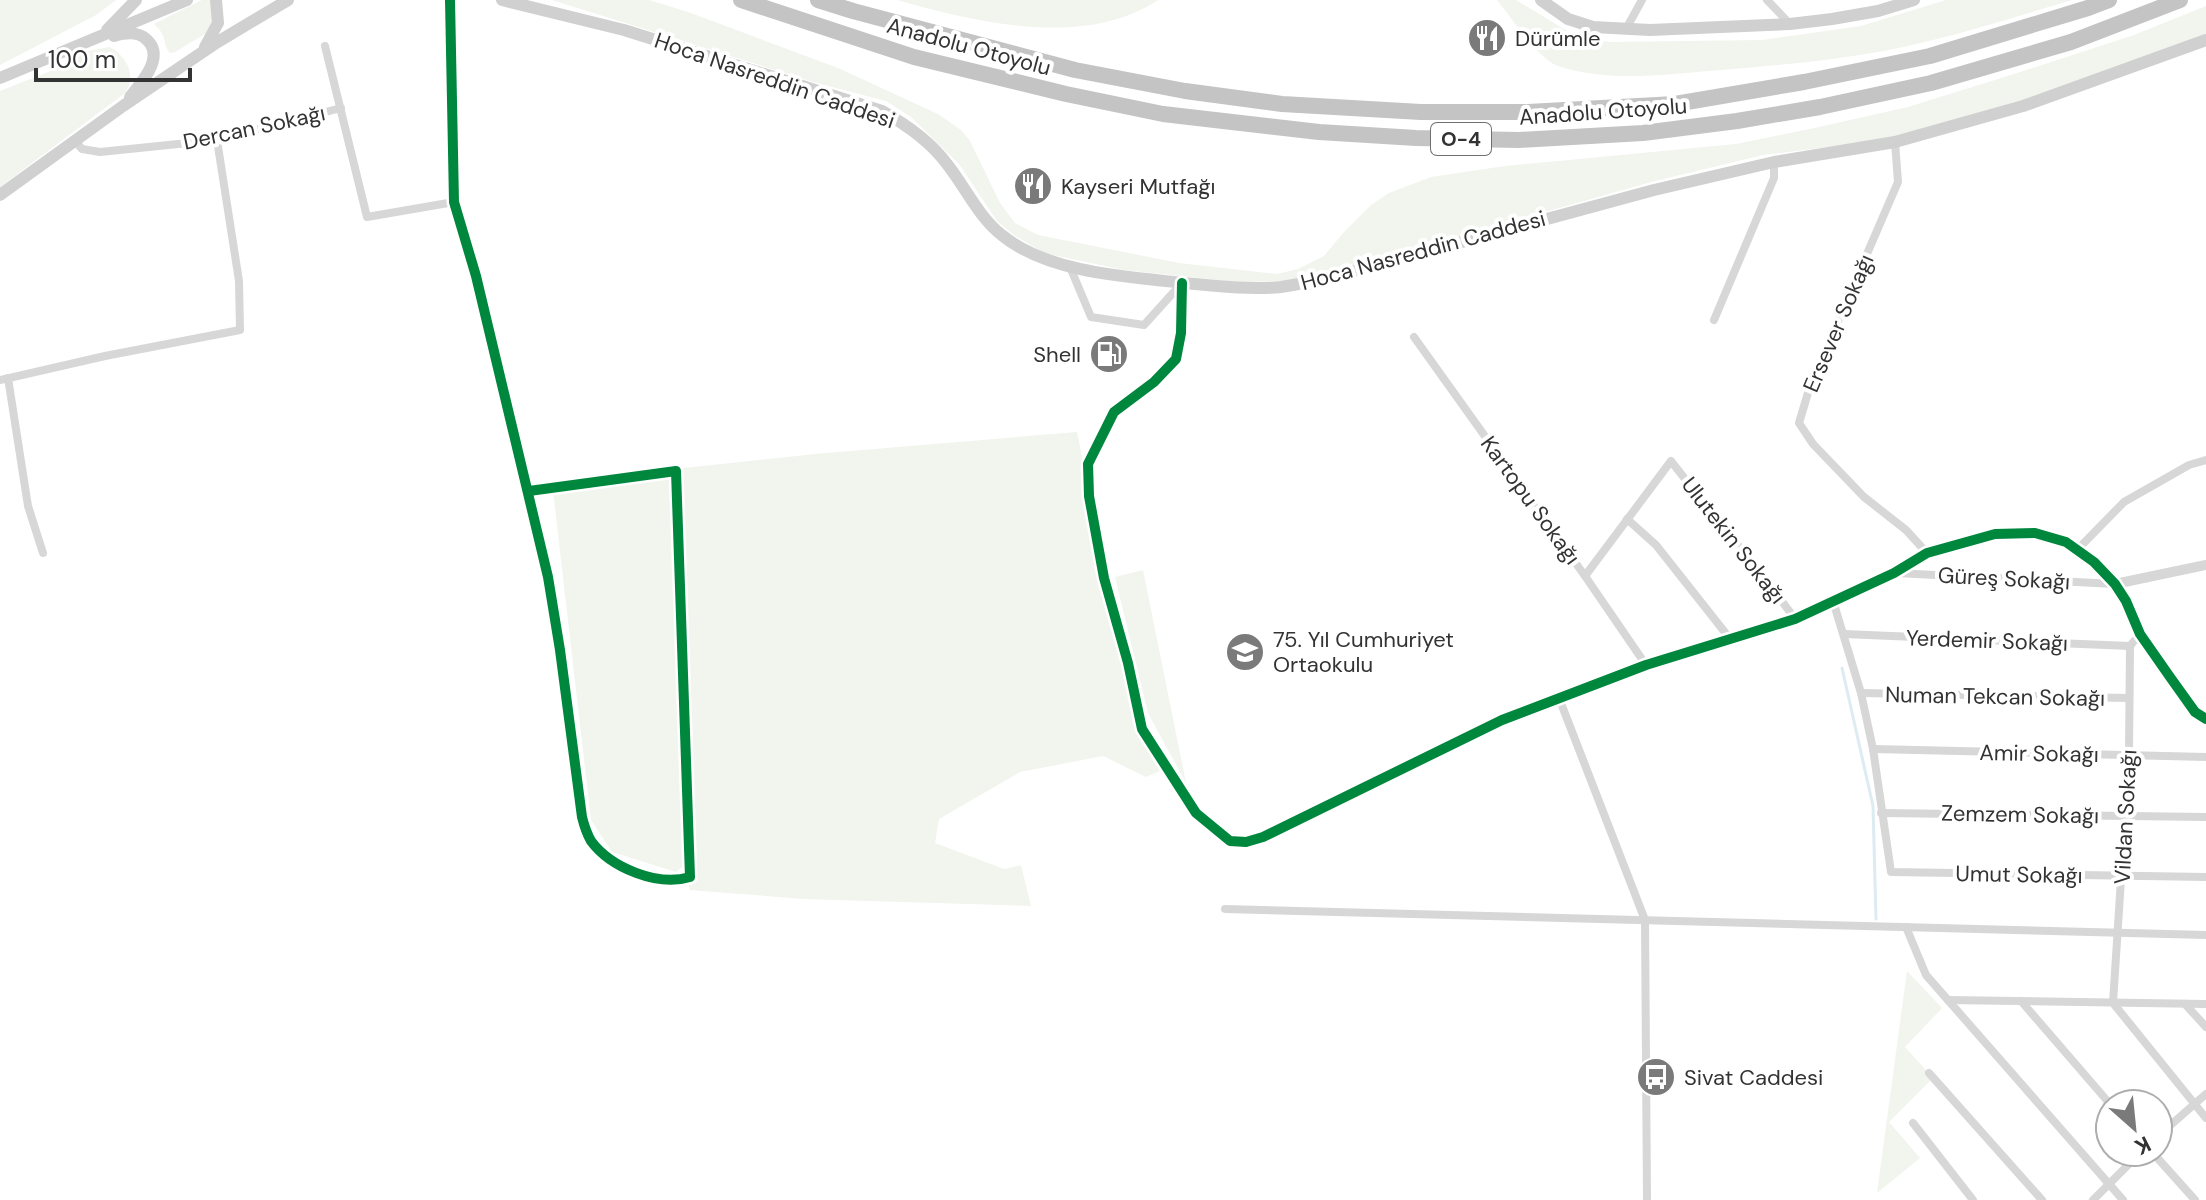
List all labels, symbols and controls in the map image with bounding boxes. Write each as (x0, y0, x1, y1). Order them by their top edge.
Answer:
street label: Anadolu Otoyolu (884, 11, 1054, 82)
restaurant icon: Dürümle (1466, 17, 1508, 59)
place label: Dürümle (1515, 24, 1601, 53)
street label: Hoca Nasreddin Caddesi (651, 26, 899, 135)
scale bar (36, 32, 190, 82)
text: 100 m (48, 44, 116, 75)
street label: Anadolu Otoyolu (1518, 91, 1688, 132)
street label: Dercan Sokağı (180, 98, 328, 157)
road number: O-4 (1431, 123, 1491, 155)
restaurant icon: Kayseri Mutfağı (1012, 165, 1054, 207)
place label: Kayseri Mutfağı (1061, 172, 1215, 201)
street label: Hoca Nasreddin Caddesi (1297, 204, 1549, 297)
street label: Ersever Sokağı (1796, 250, 1881, 397)
fuel station icon: Shell (1088, 333, 1130, 375)
place label: Shell (1033, 340, 1081, 369)
street label: Kartopu Sokağı (1474, 430, 1587, 570)
street label: Ulutekin Sokağı (1675, 471, 1792, 610)
street label: Güreş Sokağı (1937, 561, 2071, 596)
street label: Yerdemir Sokağı (1905, 623, 2069, 658)
place label: 75. Yıl Cumhuriyet Ortaokulu (1273, 625, 1454, 679)
school or university icon: 75. Yıl Cumhuriyet Ortaokulu (1224, 631, 1266, 673)
street label: Numan Tekcan Sokağı (1885, 680, 2105, 713)
street label: Amir Sokağı (1979, 738, 2099, 769)
street label: Vildan Sokağı (2107, 749, 2144, 885)
street label: Zemzem Sokağı (1941, 799, 2099, 830)
street label: Umut Sokağı (1955, 859, 2083, 890)
bus stop icon: Sivat Caddesi (1635, 1056, 1677, 1098)
place label: Sivat Caddesi (1684, 1063, 1823, 1092)
north arrow (2094, 1088, 2174, 1168)
text: K (2130, 1129, 2156, 1162)

